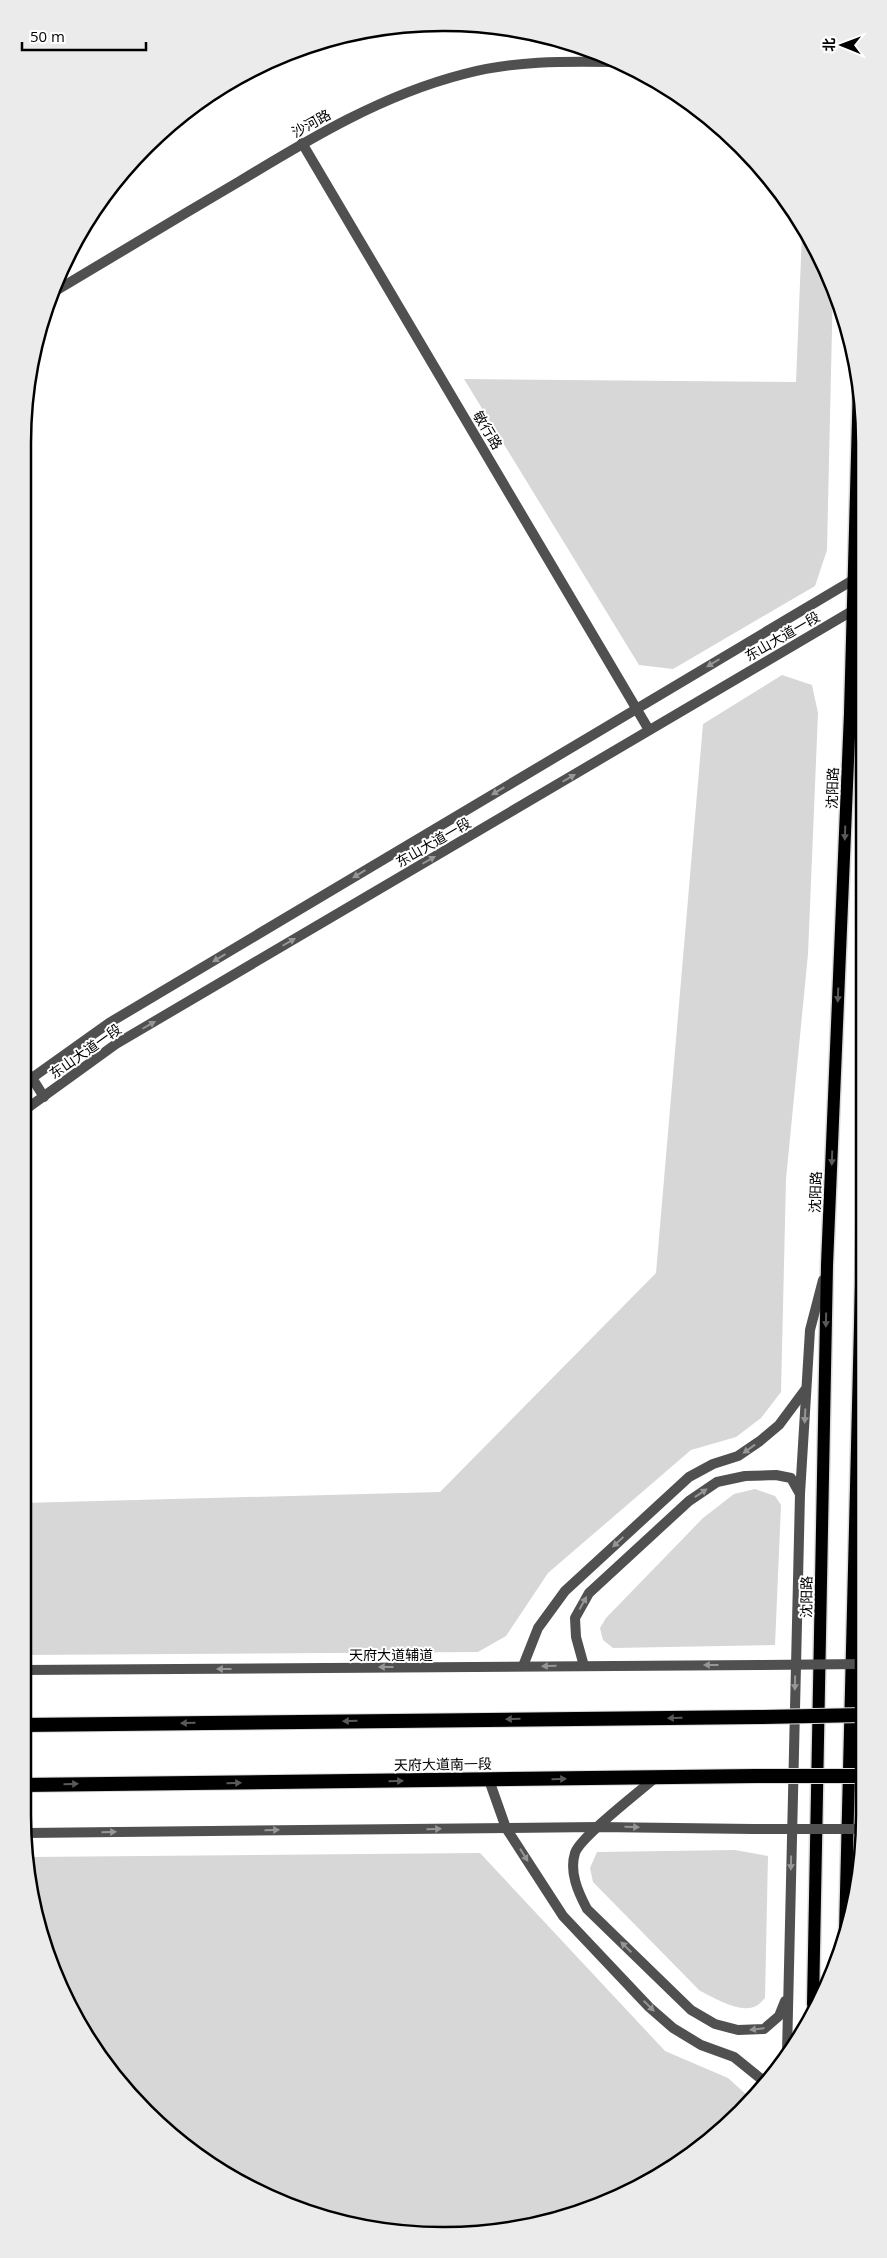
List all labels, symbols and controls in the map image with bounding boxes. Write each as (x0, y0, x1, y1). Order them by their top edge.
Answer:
scale bar (22, 20, 146, 52)
north arrow (817, 20, 867, 70)
text: 50 m (30, 26, 65, 46)
text: 北 (819, 38, 838, 52)
street label: 沙河路 (288, 105, 334, 141)
street label: 敏行路 (469, 407, 507, 453)
street label: 东山大道一段 (741, 607, 823, 665)
one-way arrow (705, 659, 720, 667)
street label: 沈阳路 (822, 767, 842, 809)
one-way arrow (562, 773, 576, 782)
one-way arrow (492, 787, 505, 796)
street label: 东山大道一段 (392, 813, 474, 871)
one-way arrow (841, 825, 849, 841)
one-way arrow (421, 856, 436, 864)
one-way arrow (352, 870, 365, 879)
one-way arrow (282, 938, 295, 947)
one-way arrow (213, 953, 226, 962)
one-way arrow (834, 988, 842, 1004)
street label: 东山大道一段 (45, 1019, 125, 1083)
one-way arrow (142, 1020, 155, 1029)
one-way arrow (827, 1150, 835, 1166)
street label: 沈阳路 (805, 1171, 825, 1213)
one-way arrow (822, 1312, 830, 1328)
one-way arrow (800, 1408, 808, 1424)
one-way arrow (742, 1444, 756, 1454)
one-way arrow (695, 1488, 708, 1497)
one-way arrow (613, 1536, 625, 1548)
street label: 沈阳路 (796, 1576, 816, 1618)
one-way arrow (579, 1596, 588, 1610)
street label: 天府大道辅道 (349, 1645, 433, 1664)
one-way arrow (703, 1661, 719, 1669)
one-way arrow (541, 1662, 557, 1670)
one-way arrow (378, 1664, 394, 1672)
one-way arrow (216, 1665, 232, 1673)
one-way arrow (791, 1676, 799, 1692)
one-way arrow (667, 1714, 683, 1722)
one-way arrow (505, 1715, 521, 1723)
one-way arrow (342, 1717, 358, 1725)
one-way arrow (180, 1719, 196, 1727)
street label: 天府大道南一段 (394, 1754, 492, 1774)
one-way arrow (551, 1775, 567, 1783)
one-way arrow (388, 1777, 404, 1785)
one-way arrow (226, 1778, 242, 1786)
one-way arrow (63, 1780, 79, 1788)
one-way arrow (624, 1823, 640, 1831)
one-way arrow (427, 1824, 443, 1832)
one-way arrow (264, 1826, 280, 1834)
one-way arrow (102, 1828, 118, 1836)
one-way arrow (520, 1848, 529, 1861)
one-way arrow (787, 1856, 795, 1872)
one-way arrow (620, 1941, 632, 1953)
one-way arrow (643, 2000, 655, 2012)
one-way arrow (749, 2025, 765, 2033)

